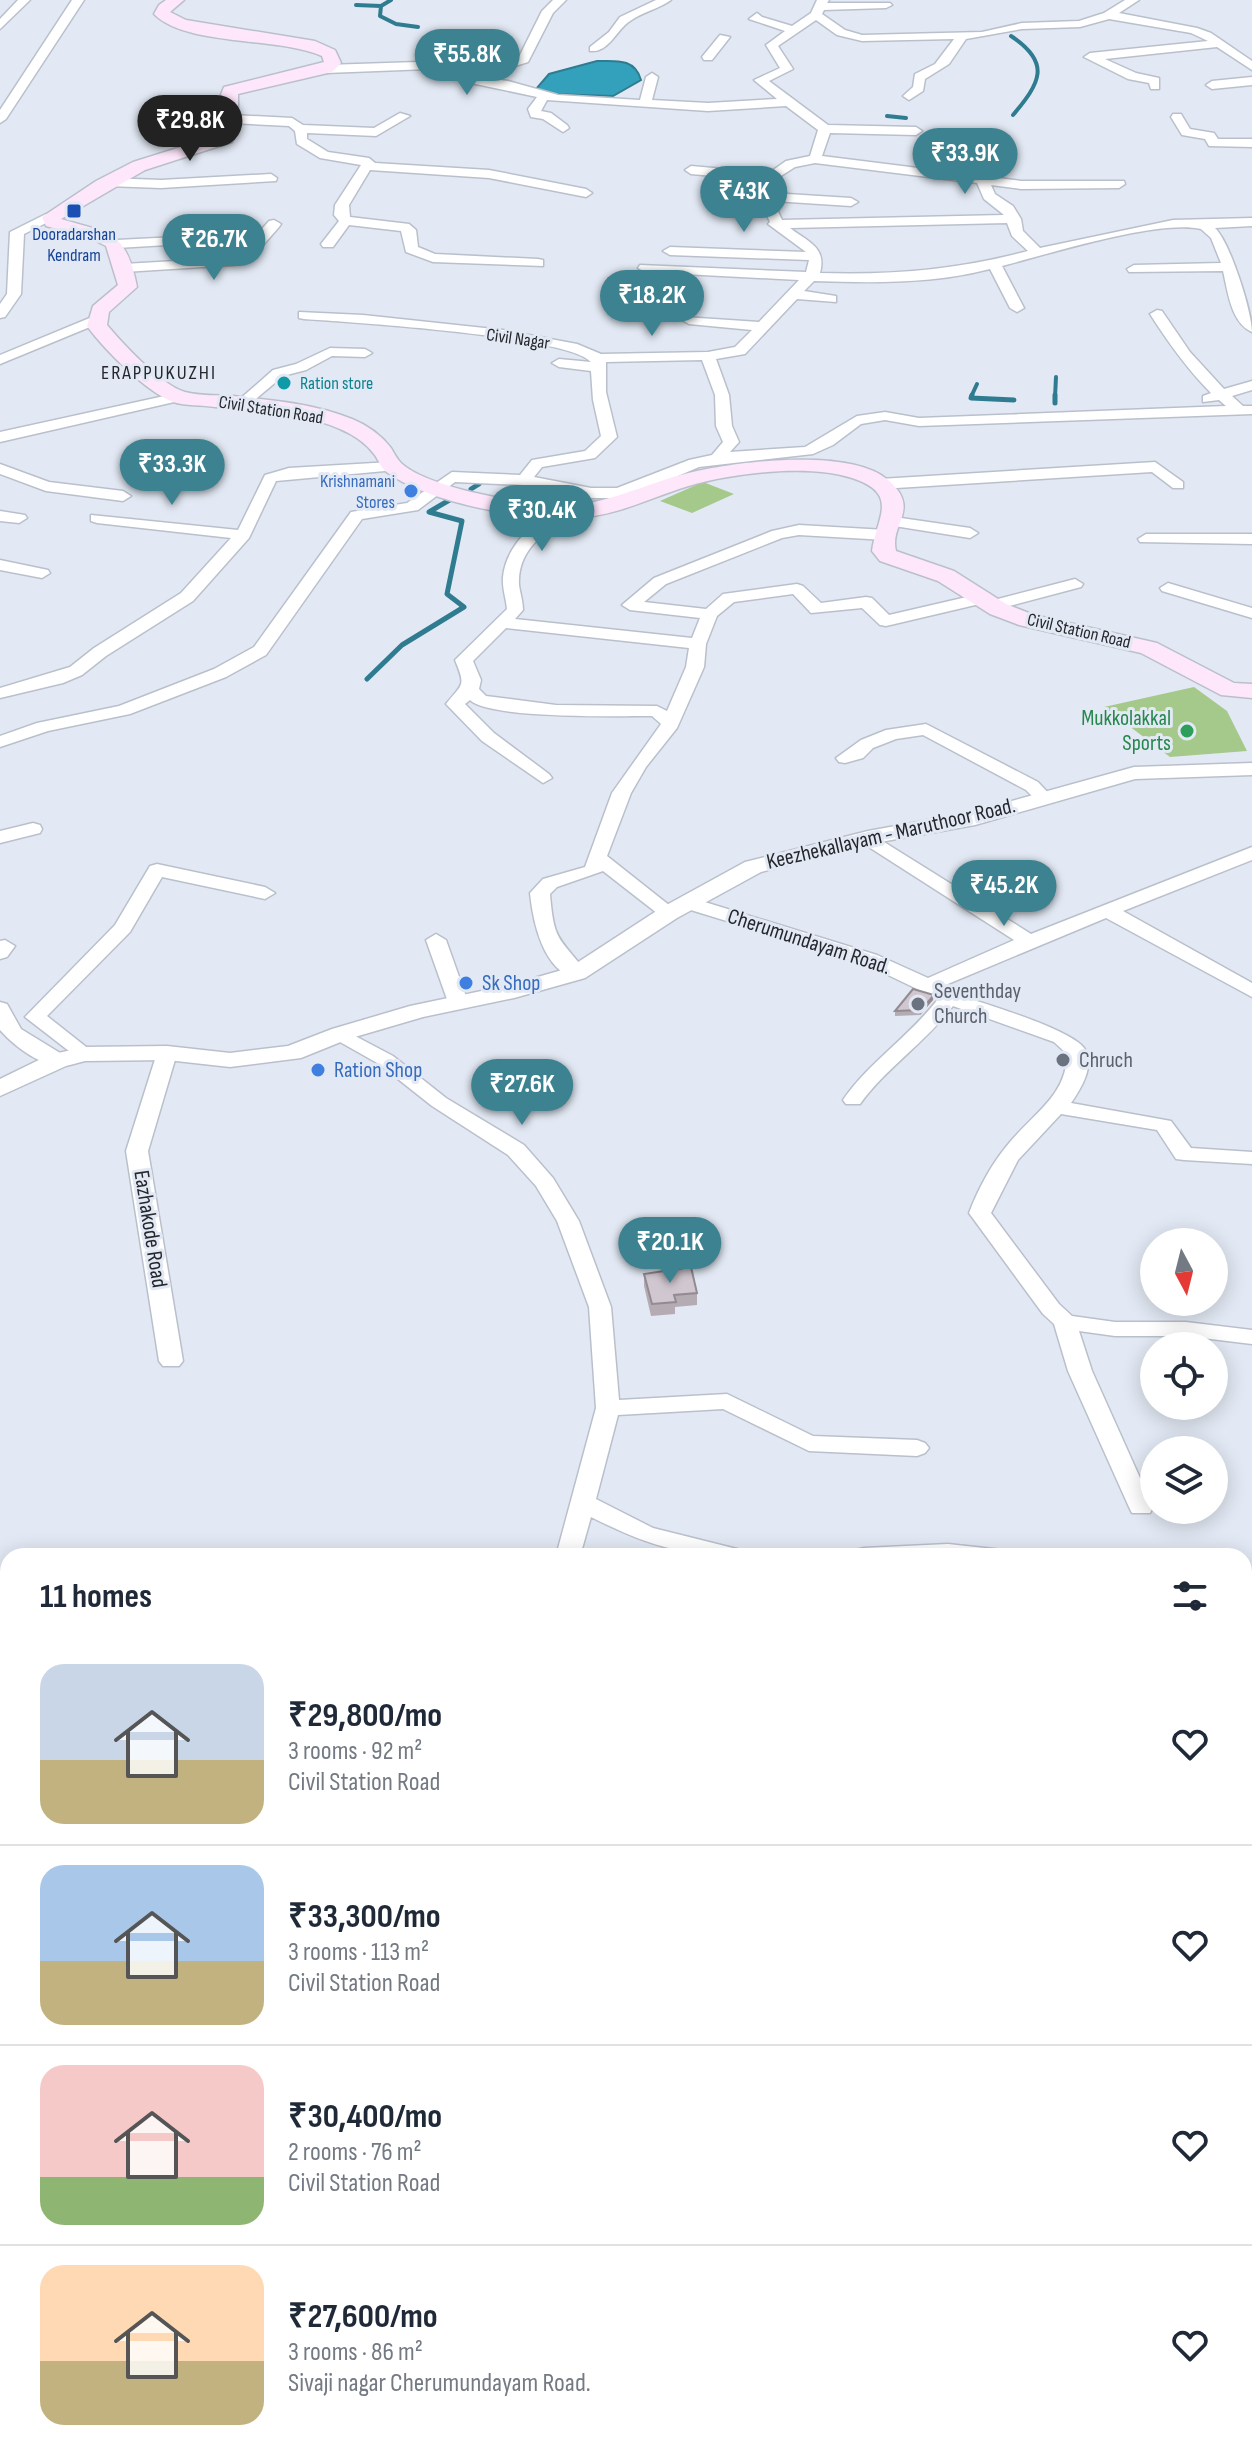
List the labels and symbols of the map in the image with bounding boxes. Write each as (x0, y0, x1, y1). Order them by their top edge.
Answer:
pin: ₹55.8K (402, 29, 532, 97)
pin: ₹29.8K (125, 95, 255, 163)
pin: ₹33.9K (900, 128, 1030, 196)
pin: ₹43K (697, 166, 791, 234)
marker: Dooradarshan Kendram (65, 202, 83, 220)
pin: ₹26.7K (149, 214, 279, 282)
place label: Dooradarshan Kendram (32, 224, 116, 266)
pin: ₹18.2K (587, 270, 717, 338)
street label: Civil Nagar (485, 324, 551, 354)
district label: ERAPPUKUZHI (101, 361, 217, 385)
place label: Ration store (300, 373, 373, 394)
marker: Ration store (275, 374, 293, 392)
street label: Civil Station Road (217, 391, 325, 429)
pin: ₹33.3K (107, 439, 237, 507)
place label: Krishnamani Stores (320, 471, 395, 513)
marker: Krishnamani Stores (402, 482, 420, 500)
pin: ₹30.4K (477, 485, 607, 553)
street label: Civil Station Road (1025, 609, 1133, 653)
place label: Mukkolakkal Sports (1081, 705, 1171, 757)
marker: Mukkolakkal Sports (1178, 722, 1196, 740)
street label: Keezhekallayam - Maruthoor Road. (764, 792, 1018, 876)
pin: ₹45.2K (939, 860, 1069, 928)
street label: Cherumundayam Road. (724, 903, 894, 981)
place label: Sk Shop (482, 970, 540, 997)
marker: Sk Shop (457, 974, 475, 992)
place label: Seventhday Church (934, 978, 1021, 1030)
marker: Seventhday Church (909, 995, 927, 1013)
place label: Chruch (1079, 1047, 1133, 1074)
marker: Chruch (1054, 1051, 1072, 1069)
place label: Ration Shop (334, 1057, 422, 1084)
pin: ₹27.6K (457, 1059, 587, 1127)
marker: Ration Shop (309, 1061, 327, 1079)
street label: Eazhakode Road (127, 1168, 173, 1290)
pin: ₹20.1K (605, 1217, 735, 1285)
north arrow (1140, 1228, 1228, 1316)

